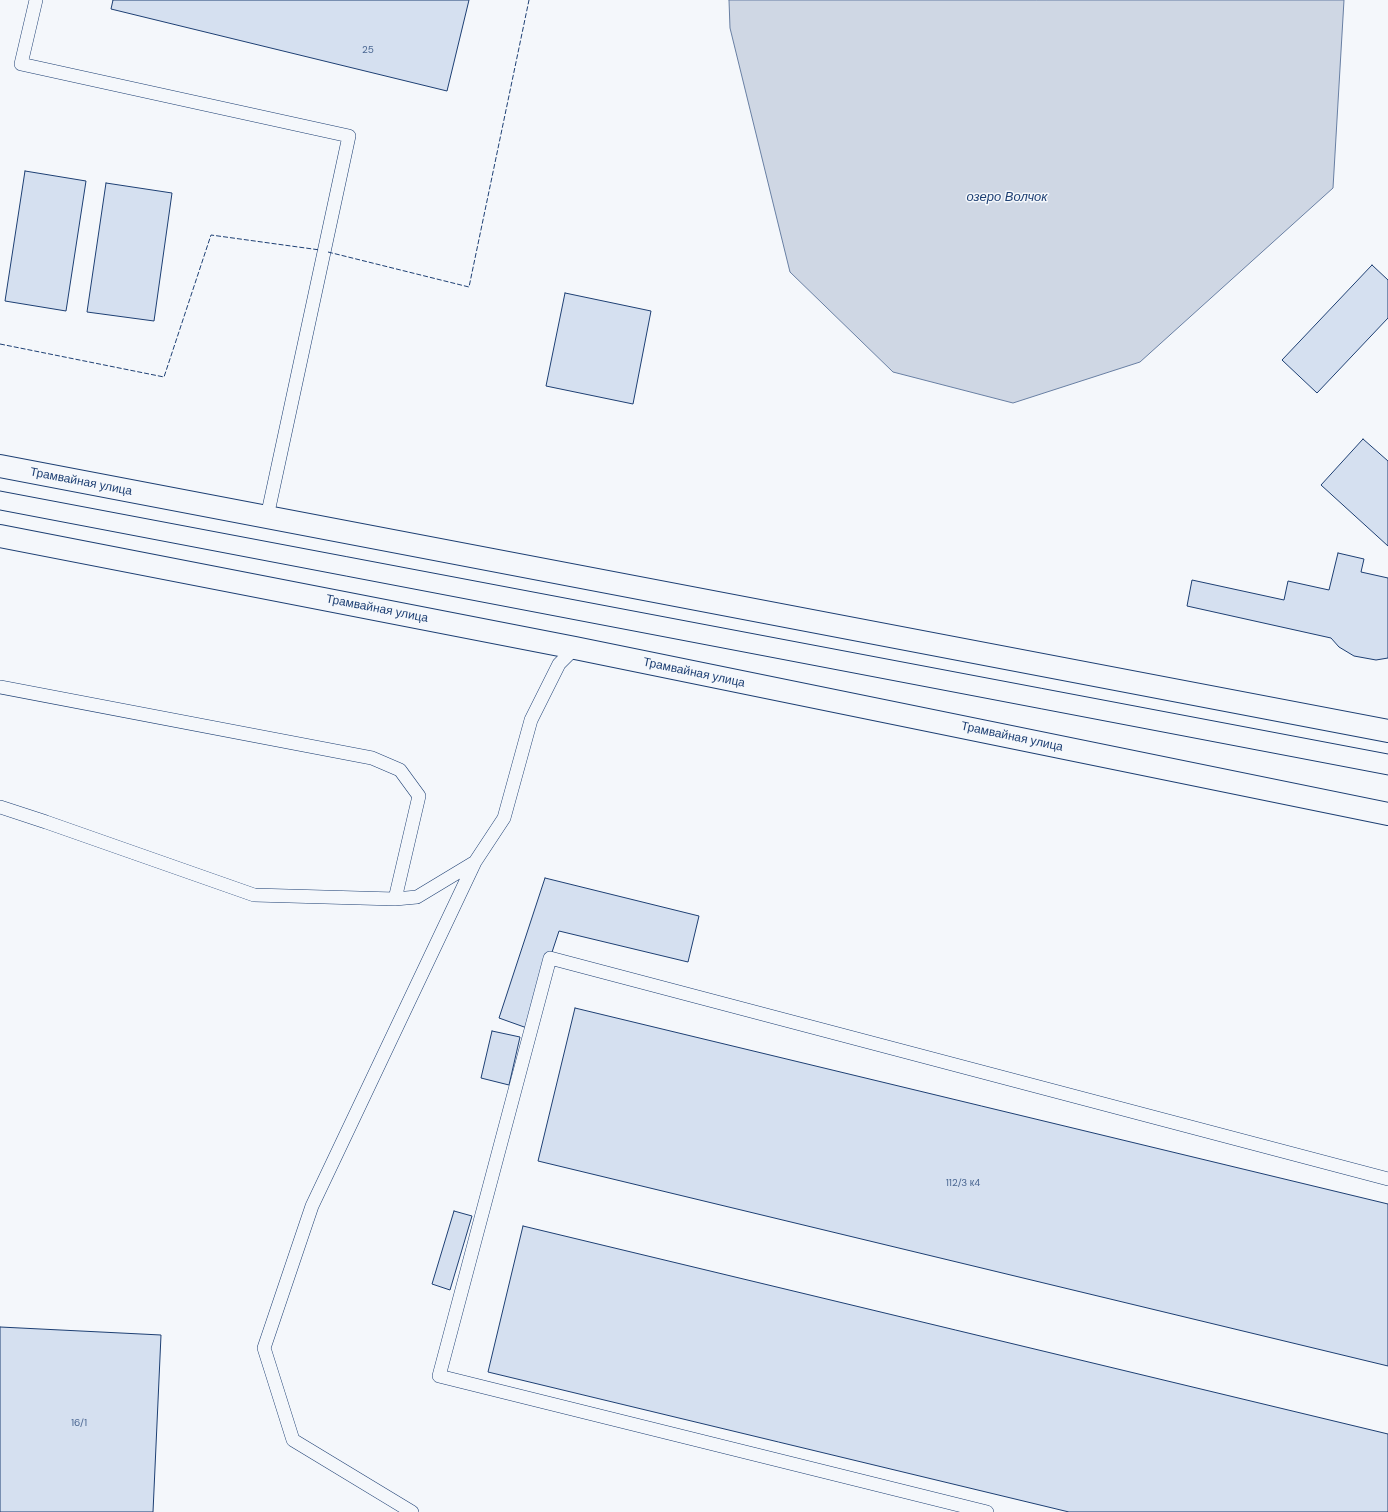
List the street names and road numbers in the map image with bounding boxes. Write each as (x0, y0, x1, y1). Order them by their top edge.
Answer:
street label: Трамвайная улица (29, 465, 133, 499)
street label: Трамвайная улица (325, 592, 429, 626)
street label: Трамвайная улица (642, 655, 746, 691)
street label: Трамвайная улица (960, 719, 1064, 755)

